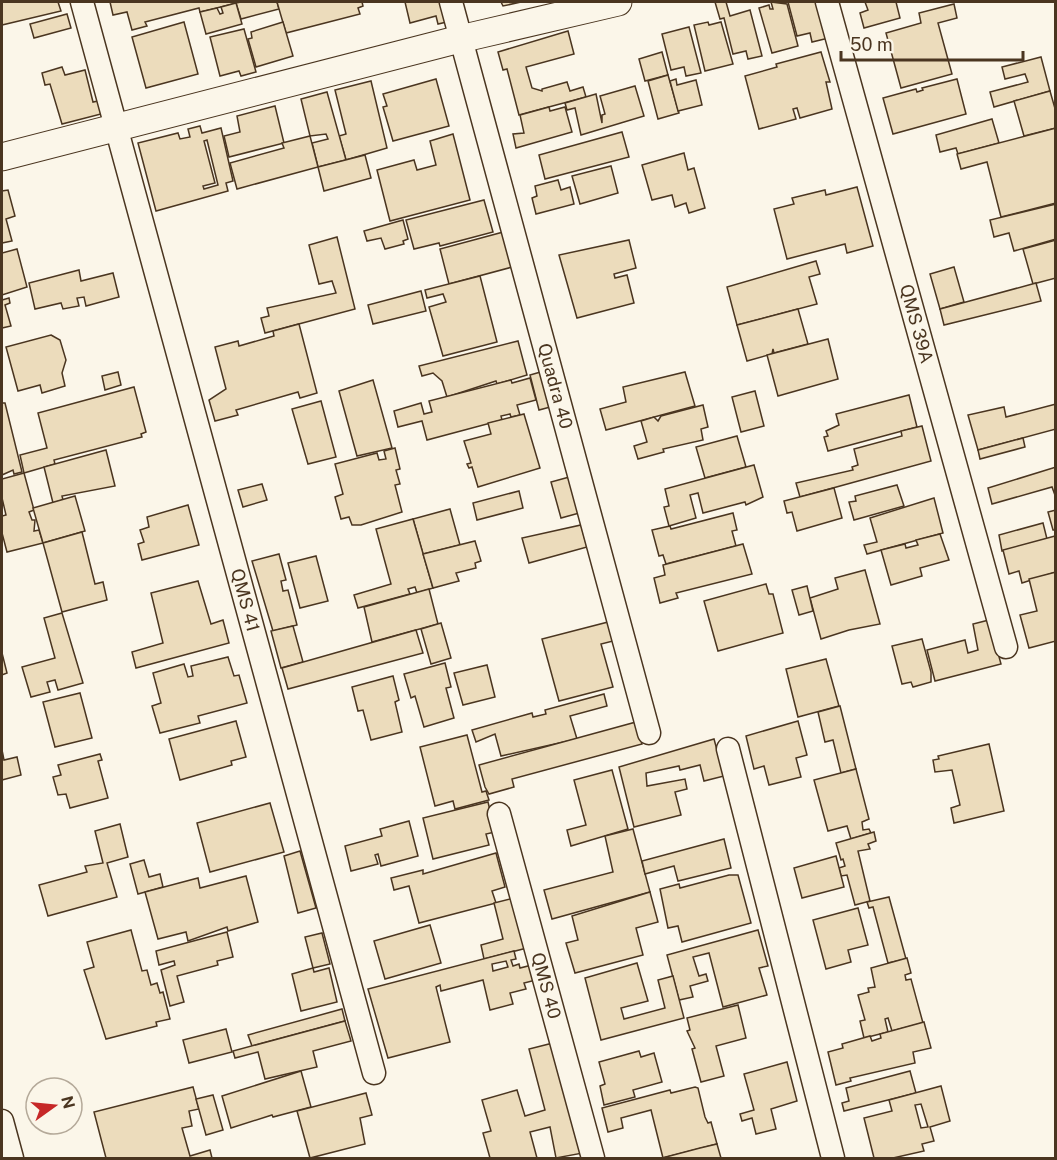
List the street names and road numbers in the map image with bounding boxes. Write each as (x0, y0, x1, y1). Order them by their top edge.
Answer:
street label: QMS 39A (896, 282, 938, 366)
street label: Quadra 40 (534, 341, 577, 431)
street label: QMS 41 (227, 566, 264, 634)
street label: QMS 40 (527, 950, 566, 1021)

